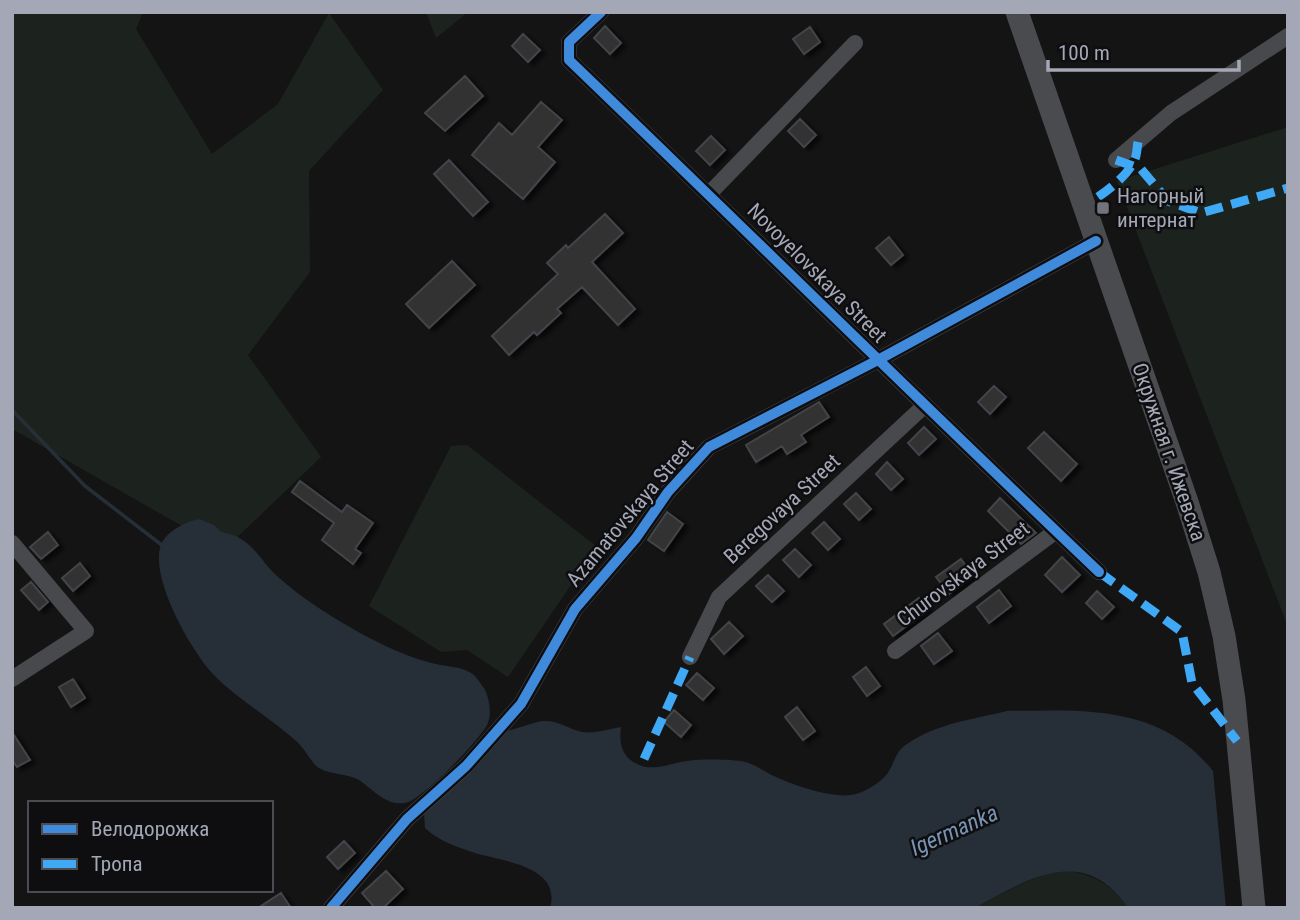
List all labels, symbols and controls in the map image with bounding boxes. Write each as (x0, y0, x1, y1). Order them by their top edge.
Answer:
scale bar (1048, 28, 1239, 72)
text: 100 m (1058, 41, 1110, 65)
place label: Нагорный интернат (1117, 184, 1204, 232)
street label: Novoyelovskaya Street (742, 198, 892, 348)
marker: Нагорный интернат (1095, 200, 1111, 216)
street label: Окружная г. Ижевска (1127, 360, 1211, 544)
street label: Azamatovskaya Street (562, 435, 698, 591)
street label: Beregovaya Street (719, 449, 845, 569)
street label: Churovskaya Street (892, 516, 1034, 632)
water label: Igermanka (906, 799, 1002, 862)
legend (28, 801, 273, 892)
text: Велодорожка (91, 817, 209, 841)
text: Тропа (91, 852, 142, 876)

